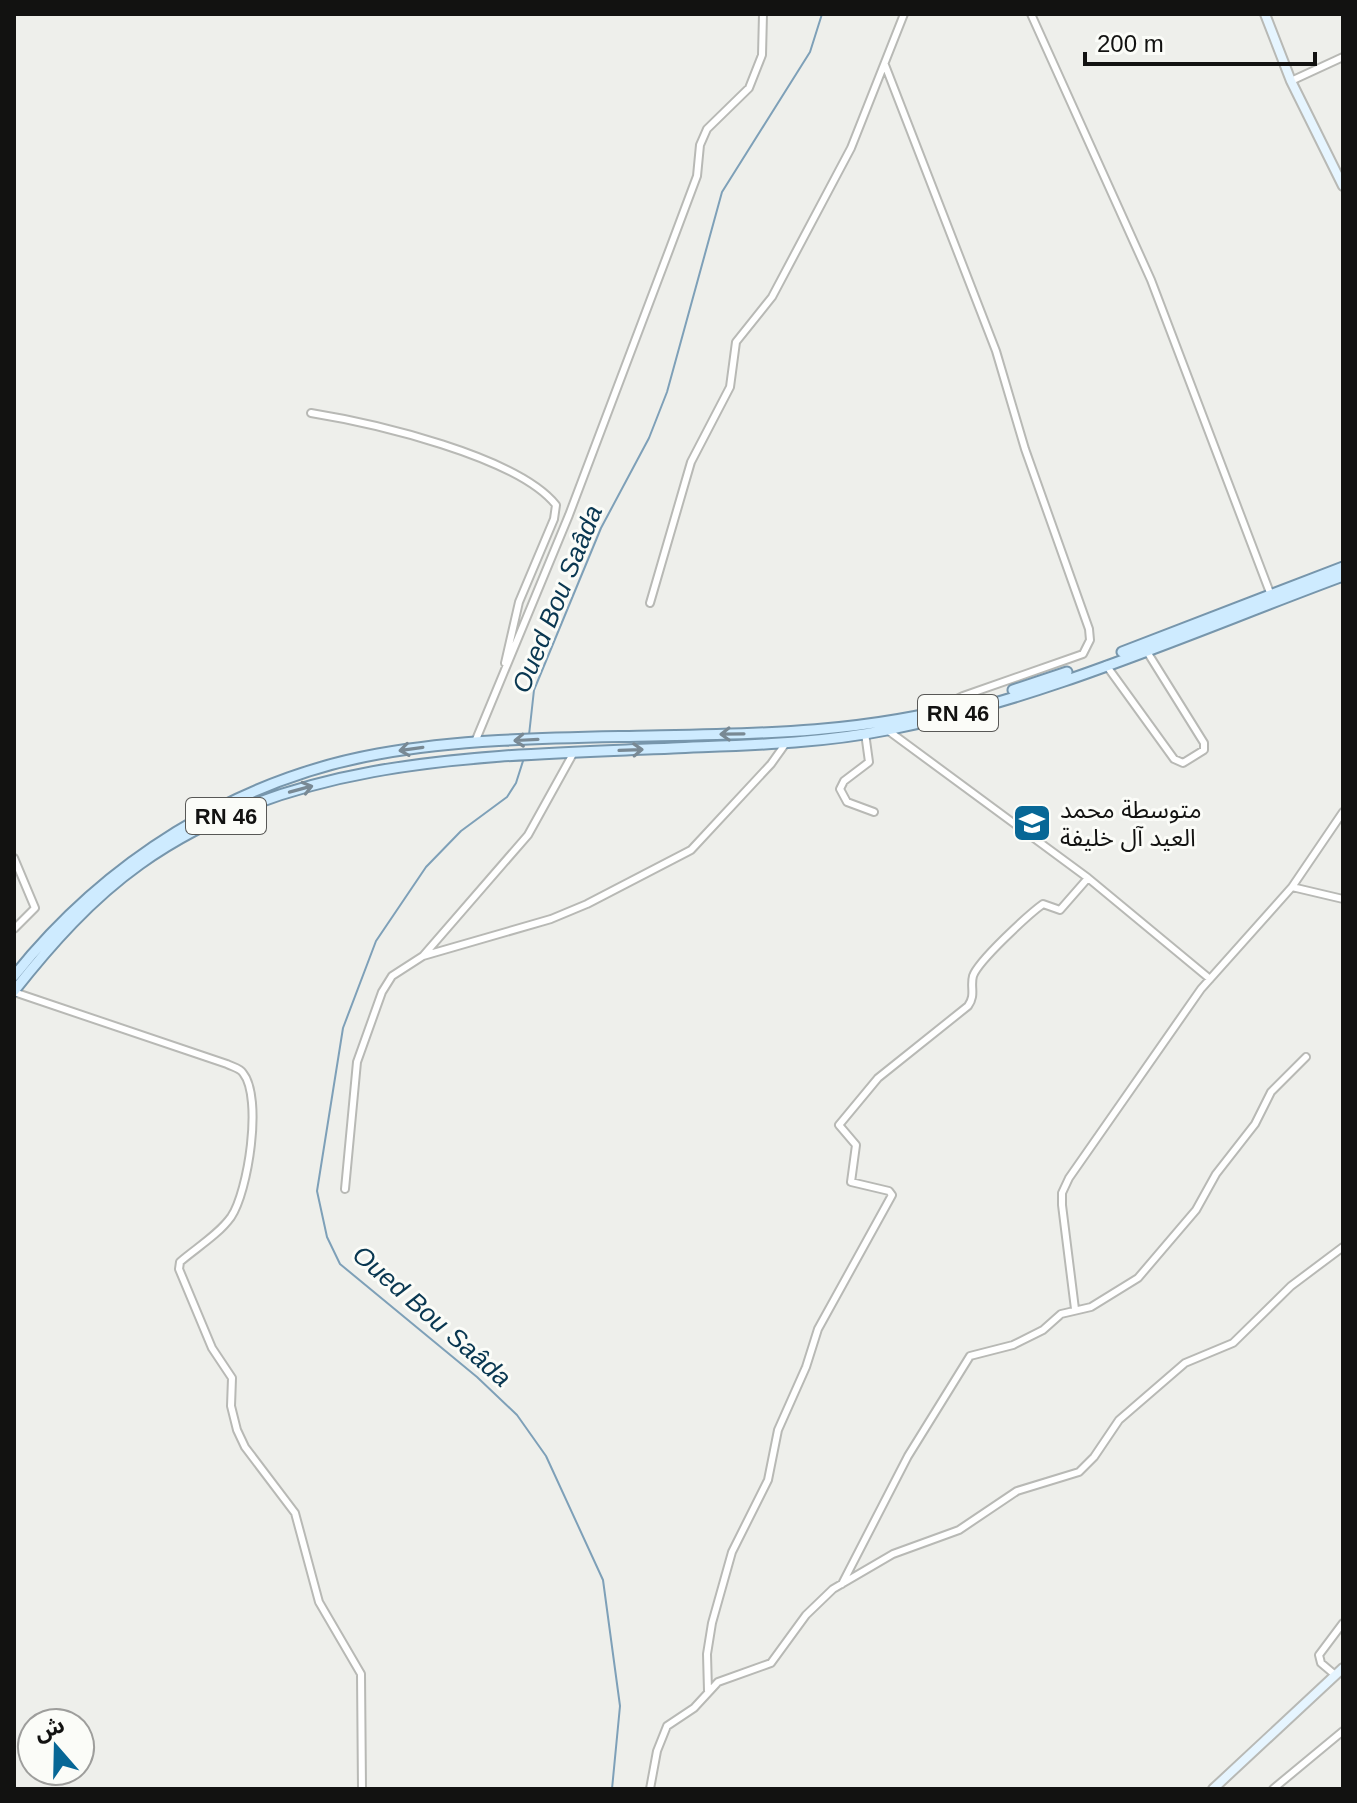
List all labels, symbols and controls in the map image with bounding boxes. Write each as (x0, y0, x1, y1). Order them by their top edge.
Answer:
scale bar (1085, 16, 1315, 66)
text: 200 m (1097, 30, 1164, 57)
water label: Oued Bou Saâda (506, 501, 608, 697)
road number: RN 46 (918, 695, 998, 731)
one-way arrow (719, 727, 746, 742)
one-way arrow (513, 732, 540, 747)
one-way arrow (399, 742, 424, 757)
one-way arrow (617, 742, 644, 757)
one-way arrow (287, 780, 313, 795)
place label: متوسطة محمد العيد آل خليفة (1060, 796, 1202, 852)
road number: RN 46 (186, 798, 266, 834)
school or university icon: متوسطة محمد العيد آل خليفة (1011, 802, 1053, 844)
water label: Oued Bou Saâda (347, 1239, 517, 1393)
north arrow (16, 1707, 96, 1787)
text: ش (31, 1712, 68, 1746)

